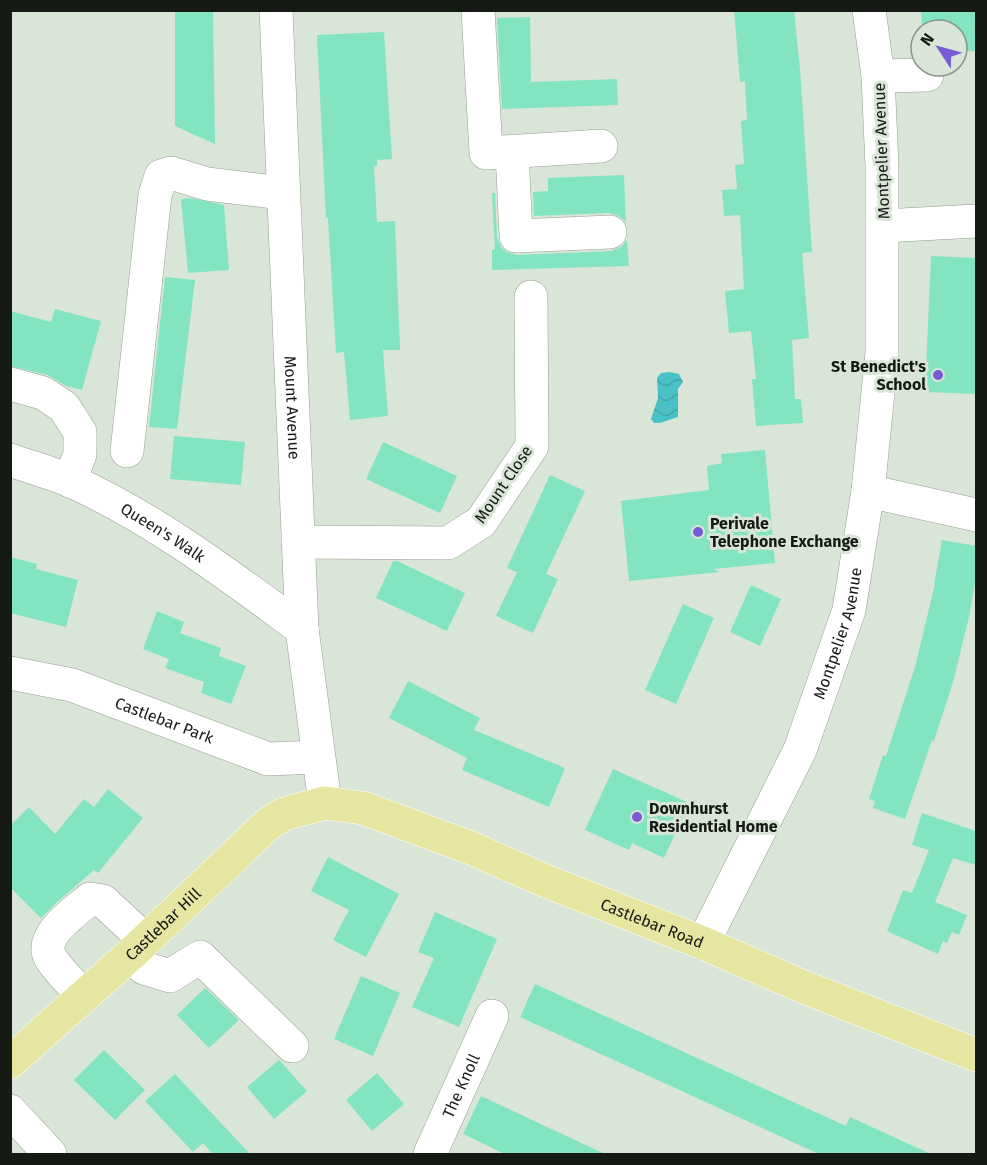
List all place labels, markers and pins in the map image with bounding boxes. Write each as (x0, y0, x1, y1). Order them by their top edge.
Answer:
place label: St Benedict's School (831, 357, 926, 394)
marker: St Benedict's School (931, 368, 945, 382)
place label: Perivale Telephone Exchange (710, 514, 859, 551)
marker: Perivale Telephone Exchange (691, 525, 705, 539)
place label: Downhurst Residential Home (649, 799, 778, 836)
marker: Downhurst Residential Home (630, 810, 644, 824)

